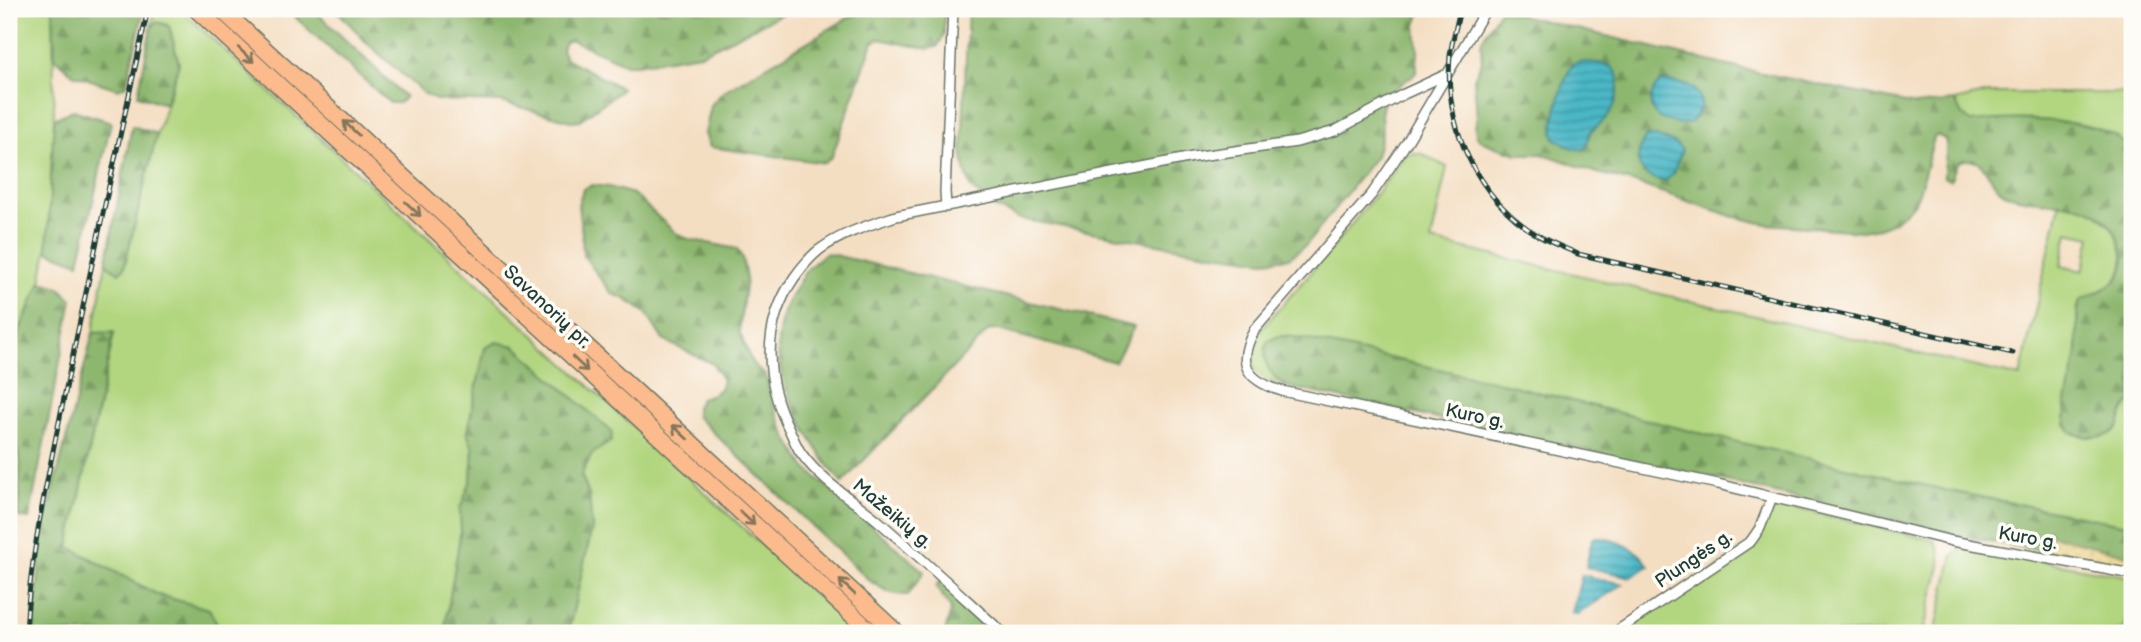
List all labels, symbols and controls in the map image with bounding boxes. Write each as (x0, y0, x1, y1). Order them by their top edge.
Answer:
one-way arrow (237, 47, 255, 63)
one-way arrow (342, 120, 360, 136)
one-way arrow (404, 201, 421, 218)
street label: Savanorių pr. (498, 261, 596, 354)
one-way arrow (571, 356, 589, 372)
street label: Kuro g. (1443, 399, 1506, 434)
one-way arrow (671, 424, 689, 440)
street label: Mažeikių g. (848, 474, 936, 554)
one-way arrow (738, 510, 755, 527)
street label: Kuro g. (1996, 522, 2059, 555)
street label: Plungės g. (1651, 525, 1737, 593)
one-way arrow (839, 578, 856, 595)

